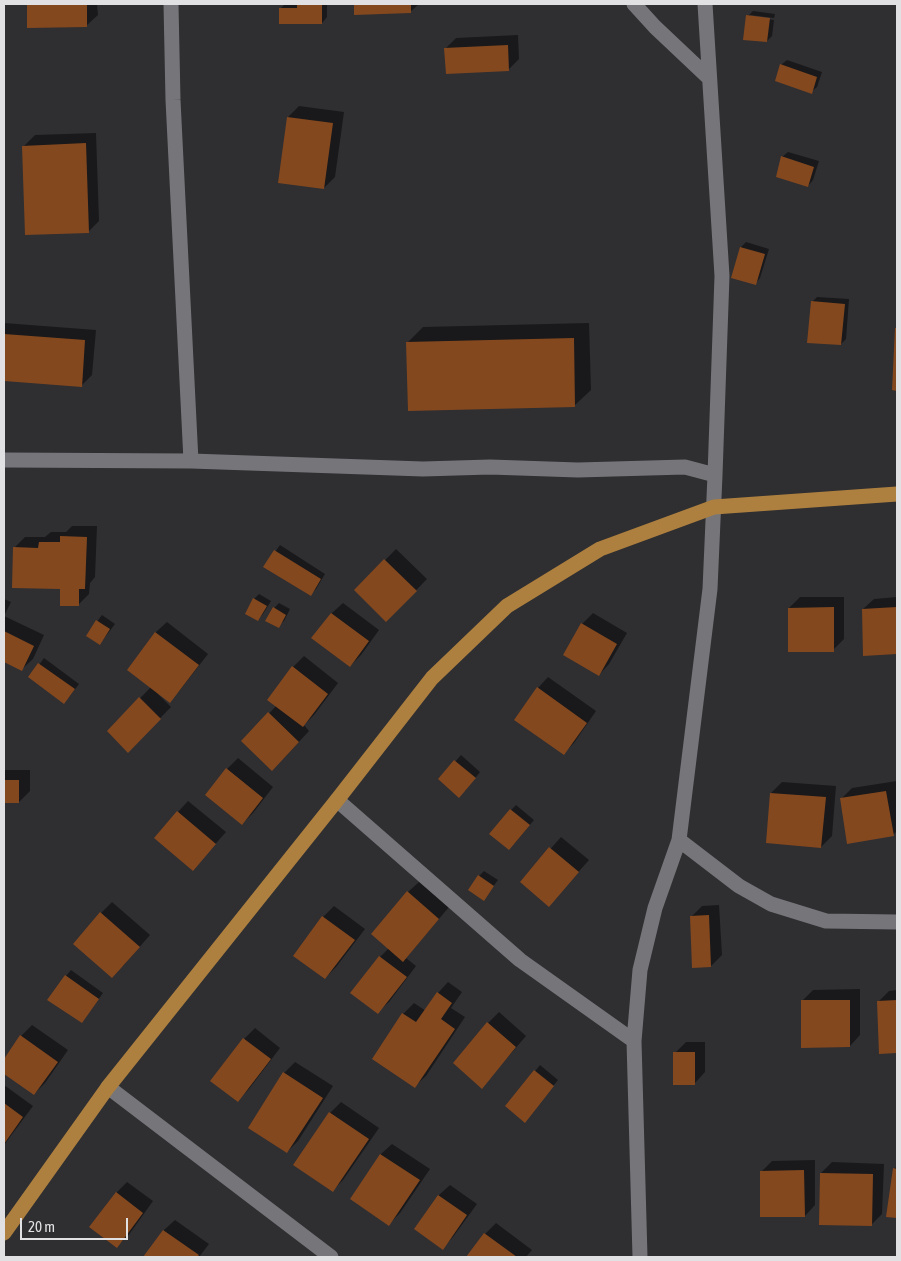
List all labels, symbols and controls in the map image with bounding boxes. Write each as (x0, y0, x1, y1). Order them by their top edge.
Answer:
scale bar (22, 1208, 130, 1240)
text: 20 m (28, 1218, 55, 1235)

